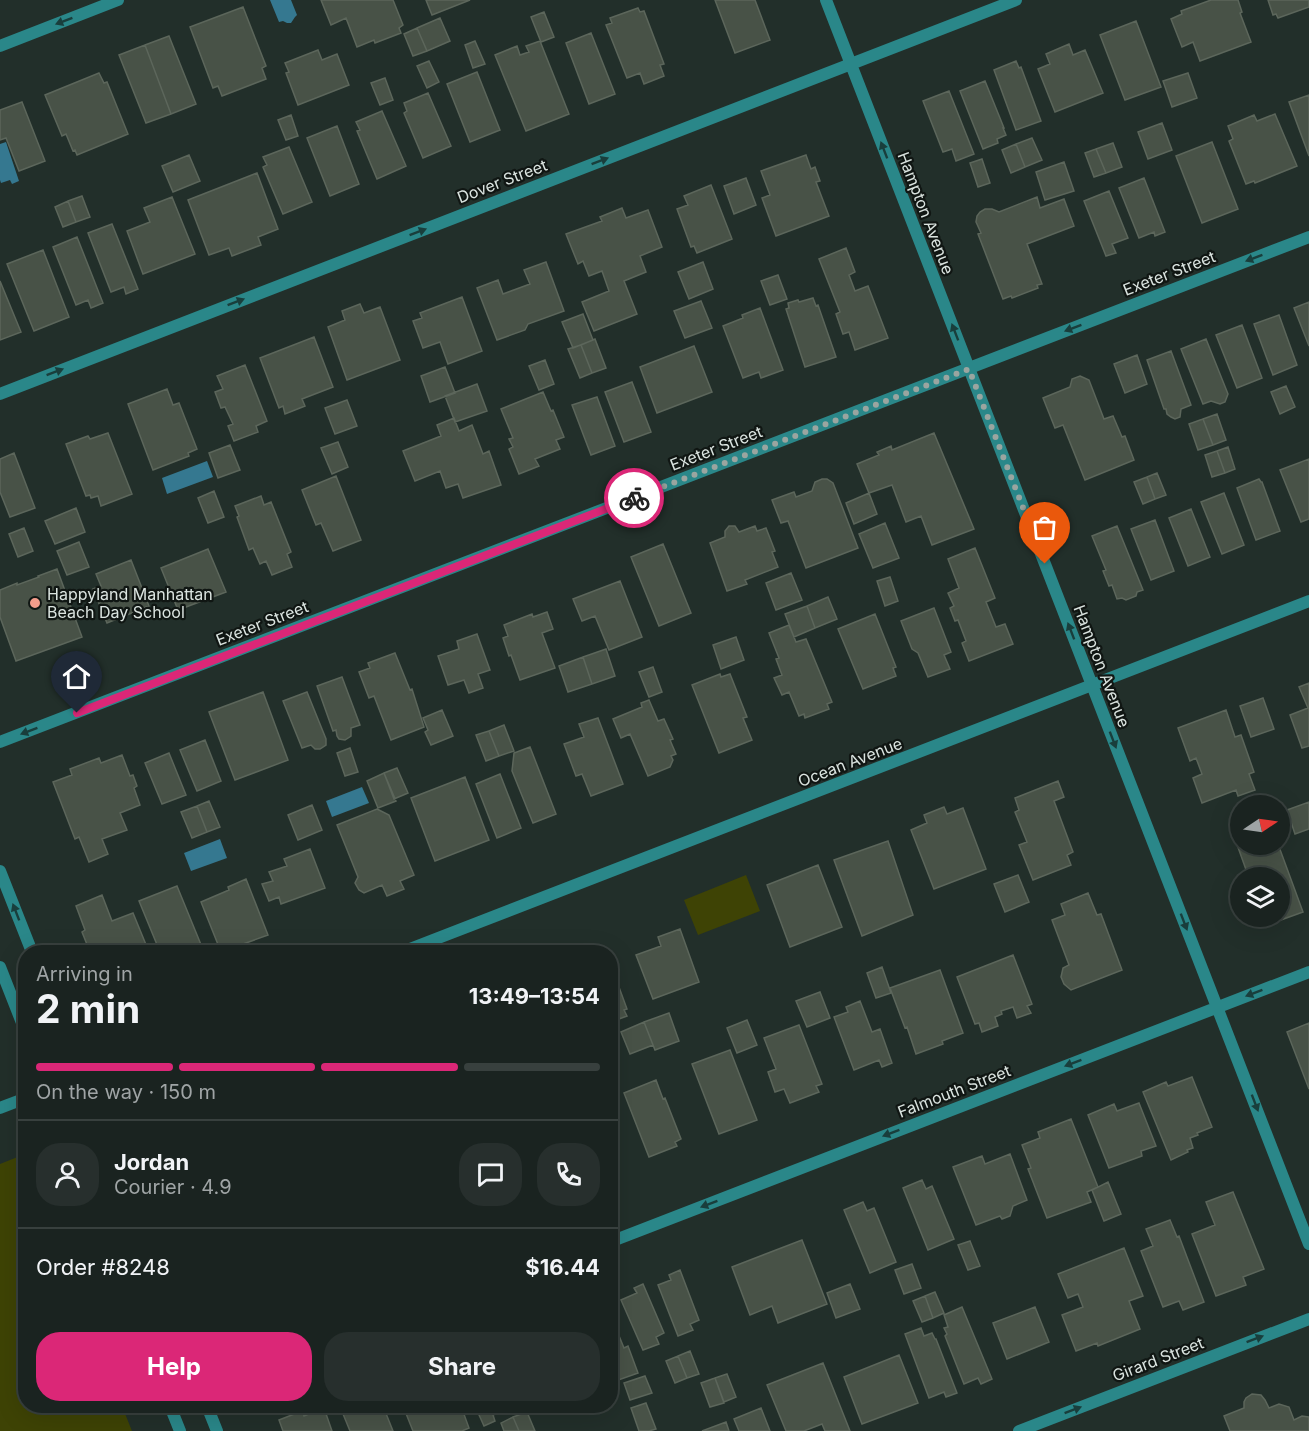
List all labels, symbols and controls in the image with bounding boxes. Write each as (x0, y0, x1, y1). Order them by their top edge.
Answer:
one-way arrow (54, 16, 72, 26)
one-way arrow (879, 141, 888, 159)
street label: Hampton Avenue (893, 149, 959, 277)
street label: Dover Street (454, 155, 550, 207)
one-way arrow (591, 156, 609, 165)
one-way arrow (409, 226, 427, 236)
street label: Exeter Street (1120, 246, 1218, 300)
one-way arrow (1245, 253, 1263, 263)
one-way arrow (228, 297, 246, 307)
one-way arrow (949, 323, 959, 341)
one-way arrow (1063, 324, 1081, 334)
one-way arrow (46, 367, 64, 377)
street label: Exeter Street (667, 421, 765, 475)
courier (604, 468, 664, 528)
icon: bike (618, 482, 651, 515)
pin (1019, 502, 1070, 564)
icon: bag (1028, 511, 1061, 544)
place label: Happyland Manhattan Beach Day School (47, 584, 213, 622)
marker: Happyland Manhattan Beach Day School (28, 596, 42, 610)
street label: Exeter Street (213, 596, 311, 650)
street label: Hampton Avenue (1069, 602, 1135, 730)
one-way arrow (1066, 622, 1075, 640)
pin (51, 651, 102, 713)
icon: home (60, 660, 93, 693)
one-way arrow (19, 726, 37, 736)
one-way arrow (1109, 731, 1119, 749)
street label: Ocean Avenue (795, 733, 905, 791)
north arrow (1230, 795, 1290, 855)
map controls (1230, 795, 1290, 927)
button: layers (1230, 867, 1290, 927)
one-way arrow (11, 902, 21, 920)
one-way arrow (1180, 913, 1189, 931)
text: Arriving in (36, 962, 133, 986)
text: 13:49–13:54 (469, 983, 600, 1009)
text: 2 min (36, 985, 140, 1032)
one-way arrow (1245, 988, 1263, 998)
one-way arrow (1063, 1058, 1081, 1068)
street label: Falmouth Street (895, 1060, 1013, 1122)
text: On the way · 150 m (36, 1080, 216, 1104)
one-way arrow (1250, 1095, 1260, 1113)
one-way arrow (881, 1129, 899, 1139)
button: person (36, 1143, 99, 1206)
button: chat (459, 1143, 522, 1206)
button: phone (537, 1143, 600, 1206)
text: Jordan (114, 1149, 189, 1175)
text: Courier · 4.9 (114, 1175, 232, 1199)
one-way arrow (700, 1200, 718, 1209)
text: Order #8248 (36, 1254, 170, 1280)
text: $16.44 (525, 1254, 600, 1280)
button: Help (36, 1332, 312, 1401)
button: Share (324, 1332, 600, 1401)
street label: Girard Street (1110, 1332, 1206, 1386)
one-way arrow (1246, 1334, 1264, 1344)
one-way arrow (1064, 1405, 1082, 1414)

